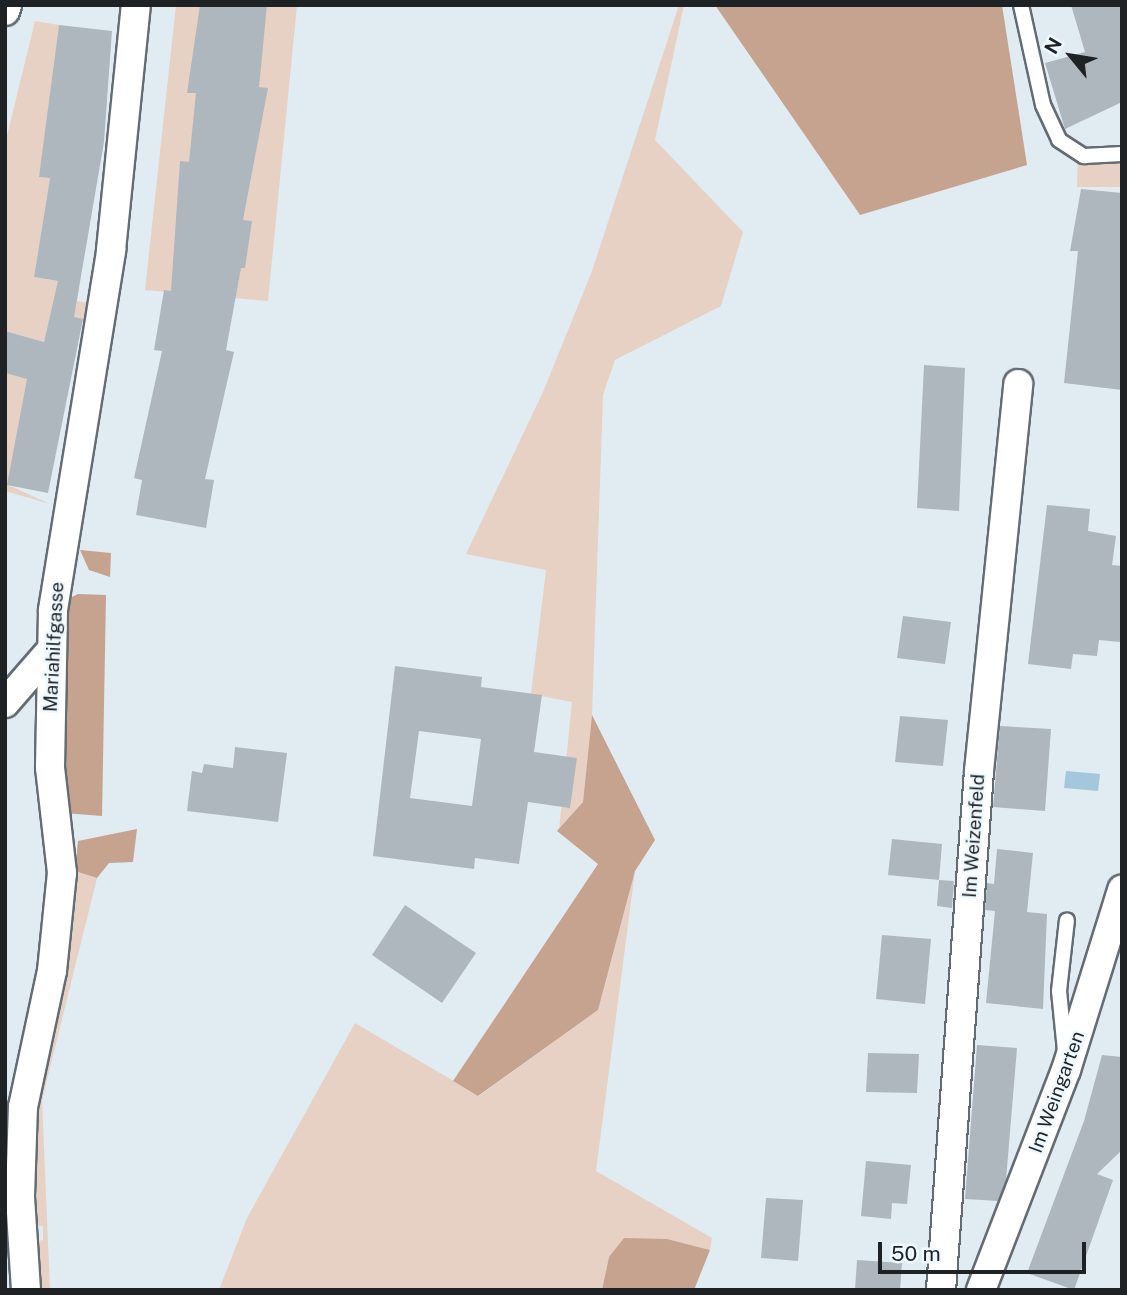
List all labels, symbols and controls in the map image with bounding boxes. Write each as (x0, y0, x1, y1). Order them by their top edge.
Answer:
north arrow (1036, 21, 1106, 91)
text: N (1040, 34, 1066, 57)
street label: Mariahilfgasse (39, 581, 69, 713)
street label: Im Weizenfeld (958, 773, 990, 899)
street label: Im Weingarten (1024, 1028, 1090, 1156)
scale bar (882, 1228, 1090, 1272)
text: 50 m (891, 1241, 941, 1266)

